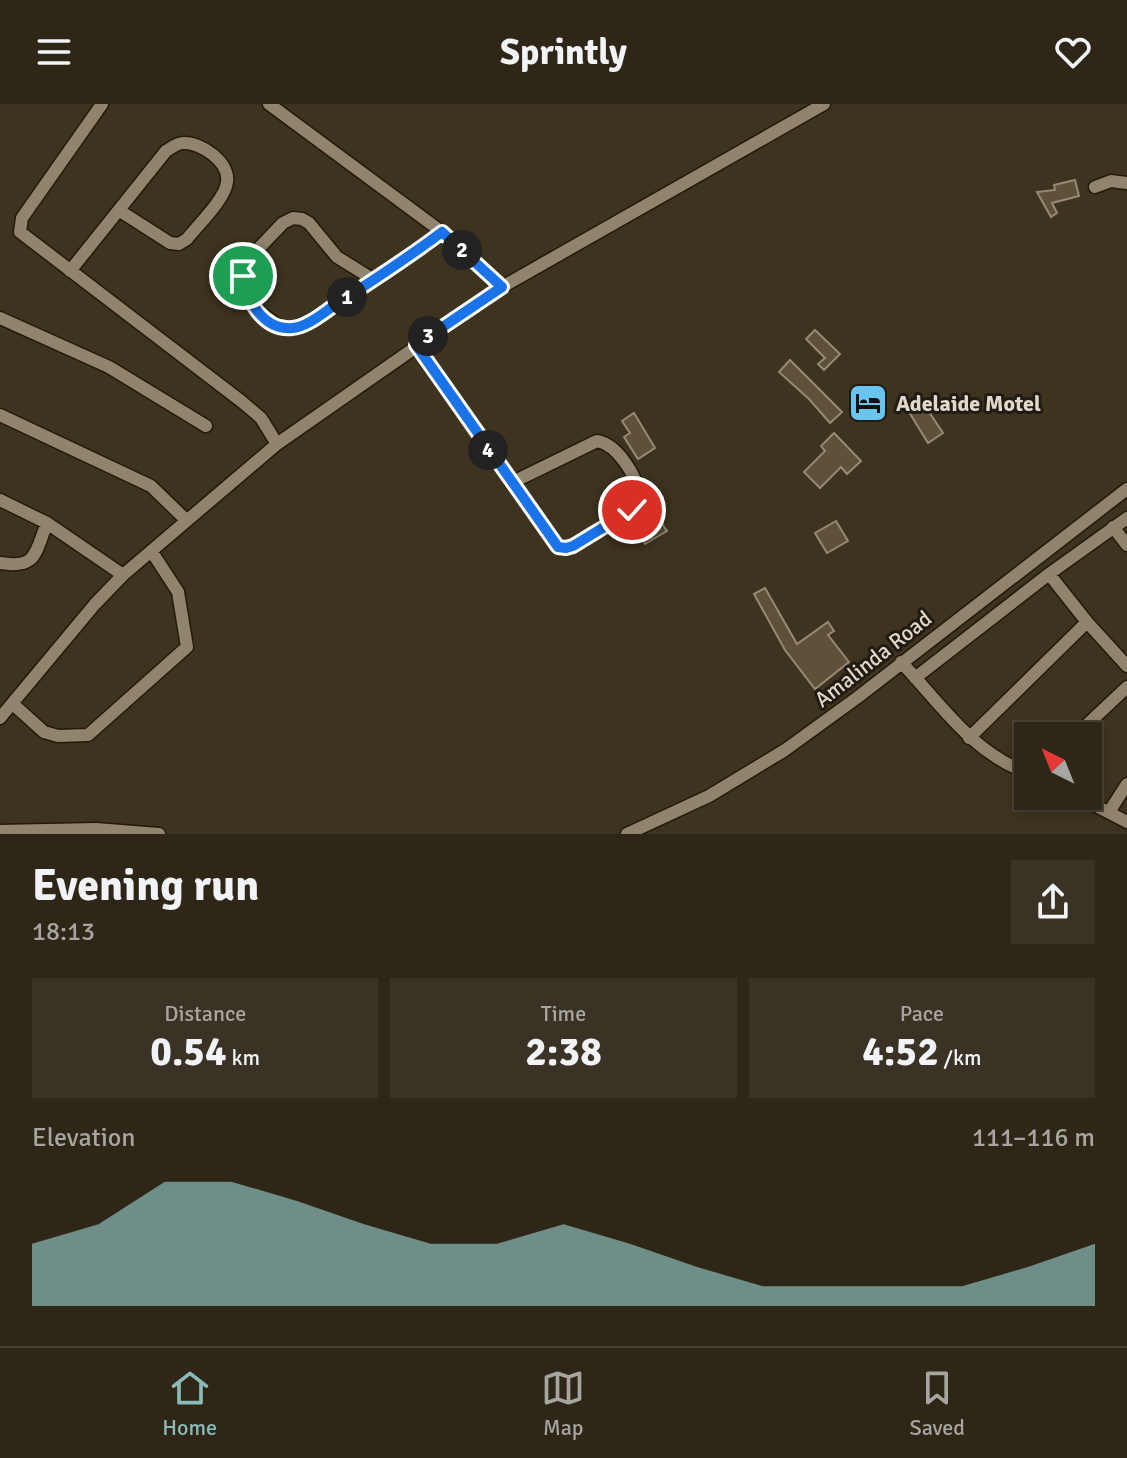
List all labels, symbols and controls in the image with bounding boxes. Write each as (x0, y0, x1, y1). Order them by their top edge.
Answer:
icon: menu (32, 30, 76, 74)
text: Sprintly (500, 30, 627, 75)
icon: heart (1051, 30, 1095, 74)
pin: 2 (442, 230, 482, 270)
text: 2 (456, 236, 468, 263)
pin (209, 242, 277, 310)
icon: arrive (221, 254, 265, 298)
pin: 1 (327, 277, 367, 317)
text: 1 (341, 283, 353, 310)
pin: 3 (408, 316, 448, 356)
text: 3 (422, 322, 434, 349)
hotel icon: Adelaide Motel (847, 382, 889, 424)
place label: Adelaide Motel (896, 390, 1041, 417)
pin: 4 (468, 430, 508, 470)
text: 4 (482, 436, 494, 463)
pin (598, 476, 666, 544)
icon: check (610, 488, 654, 532)
street label: Amalinda Road (809, 605, 937, 713)
north arrow (1014, 722, 1102, 810)
map controls (1014, 722, 1102, 810)
text: Evening run (32, 859, 259, 913)
button: share (1011, 860, 1095, 944)
text: 18:13 (32, 916, 95, 948)
text: Distance (164, 1000, 246, 1027)
text: Time (541, 1000, 586, 1027)
text: Pace (900, 1000, 944, 1027)
text: 0.54 (150, 1027, 227, 1077)
text: 2:38 (525, 1027, 602, 1077)
text: 4:52 (862, 1027, 939, 1077)
text: km (227, 1044, 260, 1071)
text: /km (939, 1044, 981, 1071)
text: Elevation (32, 1122, 136, 1154)
text: 111–116 m (972, 1122, 1095, 1154)
tab: Home (162, 1366, 217, 1441)
tab: Map (541, 1366, 585, 1441)
tab: Saved (909, 1366, 965, 1441)

